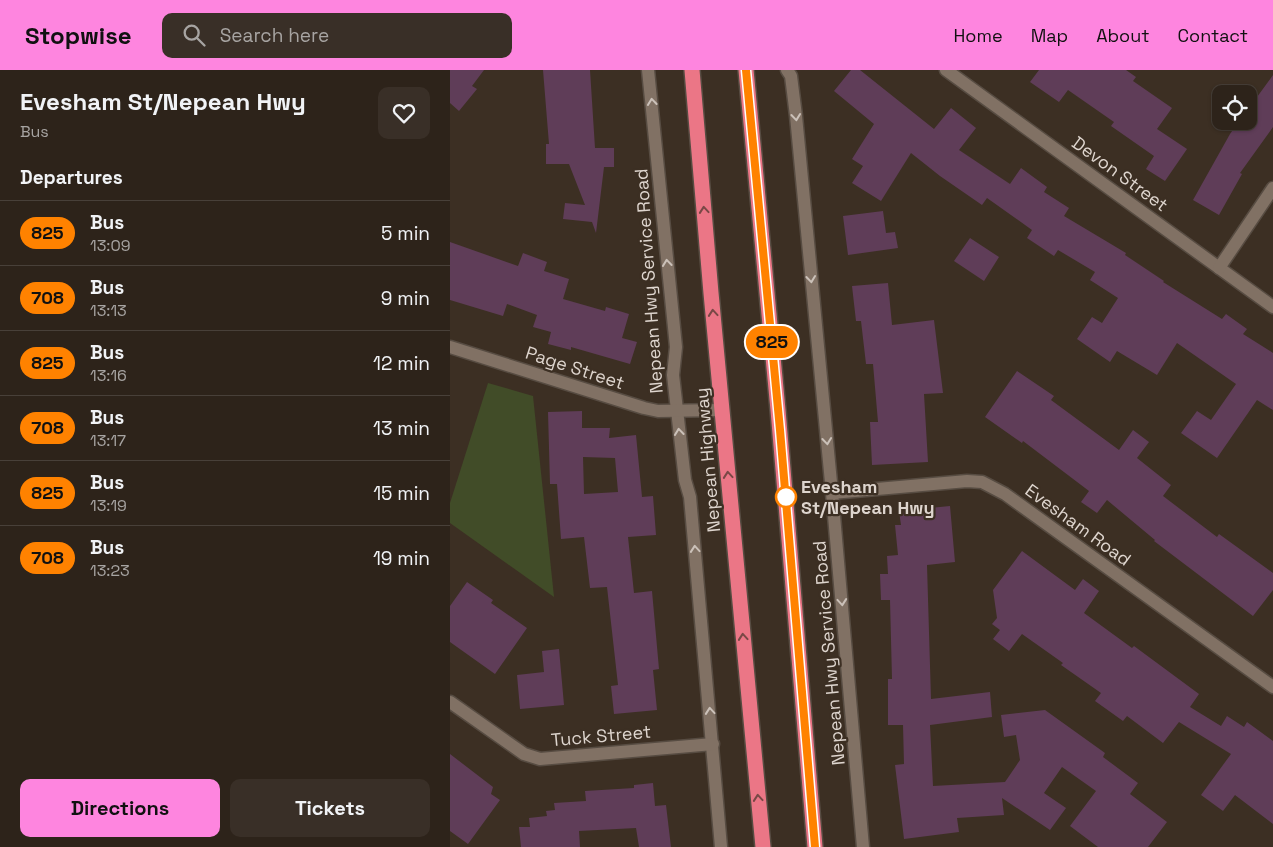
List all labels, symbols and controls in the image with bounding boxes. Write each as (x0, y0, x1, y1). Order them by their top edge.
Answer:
search box (162, 13, 512, 58)
text: Stopwise (25, 20, 132, 51)
icon: search (180, 21, 208, 49)
text: Search here (220, 23, 329, 48)
text: Home (954, 24, 1003, 47)
text: Map (1031, 24, 1068, 47)
text: About (1096, 24, 1150, 47)
text: Contact (1178, 24, 1248, 47)
map controls (1212, 85, 1257, 130)
button: locate (1212, 85, 1257, 130)
text: Evesham St/Nepean Hwy (20, 86, 306, 117)
button: heart (378, 87, 430, 139)
one-way arrow (646, 97, 657, 105)
one-way arrow (790, 113, 801, 121)
text: Bus (20, 121, 49, 142)
street label: Devon Street (1068, 131, 1173, 216)
text: Departures (20, 165, 123, 190)
street label: Nepean Hwy Service Road (629, 168, 668, 394)
one-way arrow (698, 205, 709, 213)
text: Bus (90, 210, 124, 235)
text: 825 (31, 221, 64, 244)
text: 5 min (381, 221, 430, 246)
text: 13:09 (90, 235, 130, 256)
one-way arrow (662, 259, 673, 267)
text: Bus (90, 275, 124, 300)
one-way arrow (806, 275, 817, 283)
text: 708 (31, 286, 64, 309)
text: 9 min (381, 286, 430, 311)
text: 13:13 (90, 300, 127, 321)
one-way arrow (707, 309, 718, 317)
line badge: 825 (743, 326, 801, 358)
text: 825 (756, 330, 788, 353)
text: Bus (90, 340, 124, 365)
street label: Page Street (523, 341, 627, 394)
text: 825 (31, 351, 64, 374)
text: 12 min (373, 351, 430, 376)
text: 13:16 (90, 365, 127, 386)
street label: Nepean Highway (690, 387, 725, 533)
text: Bus (90, 405, 124, 430)
text: 708 (31, 416, 64, 439)
text: 13 min (373, 416, 430, 441)
one-way arrow (674, 428, 685, 436)
text: 13:17 (90, 430, 126, 451)
one-way arrow (821, 437, 832, 445)
text: Bus (90, 470, 124, 495)
one-way arrow (723, 471, 734, 479)
place label: Evesham St/Nepean Hwy (801, 475, 935, 519)
street label: Evesham Road (1021, 478, 1136, 571)
text: 825 (31, 481, 64, 504)
text: 15 min (373, 481, 430, 506)
marker: Evesham St/Nepean Hwy (775, 486, 797, 508)
text: 13:19 (90, 495, 127, 516)
text: Bus (90, 535, 124, 560)
street label: Nepean Hwy Service Road (807, 540, 850, 766)
one-way arrow (690, 545, 701, 553)
text: 708 (31, 546, 64, 569)
text: 19 min (373, 546, 430, 571)
text: 13:23 (90, 560, 130, 581)
one-way arrow (836, 599, 847, 607)
one-way arrow (738, 632, 749, 640)
one-way arrow (705, 707, 716, 715)
street label: Tuck Street (550, 720, 652, 751)
button: Directions (20, 779, 220, 837)
button: Tickets (230, 779, 430, 837)
one-way arrow (753, 794, 764, 802)

